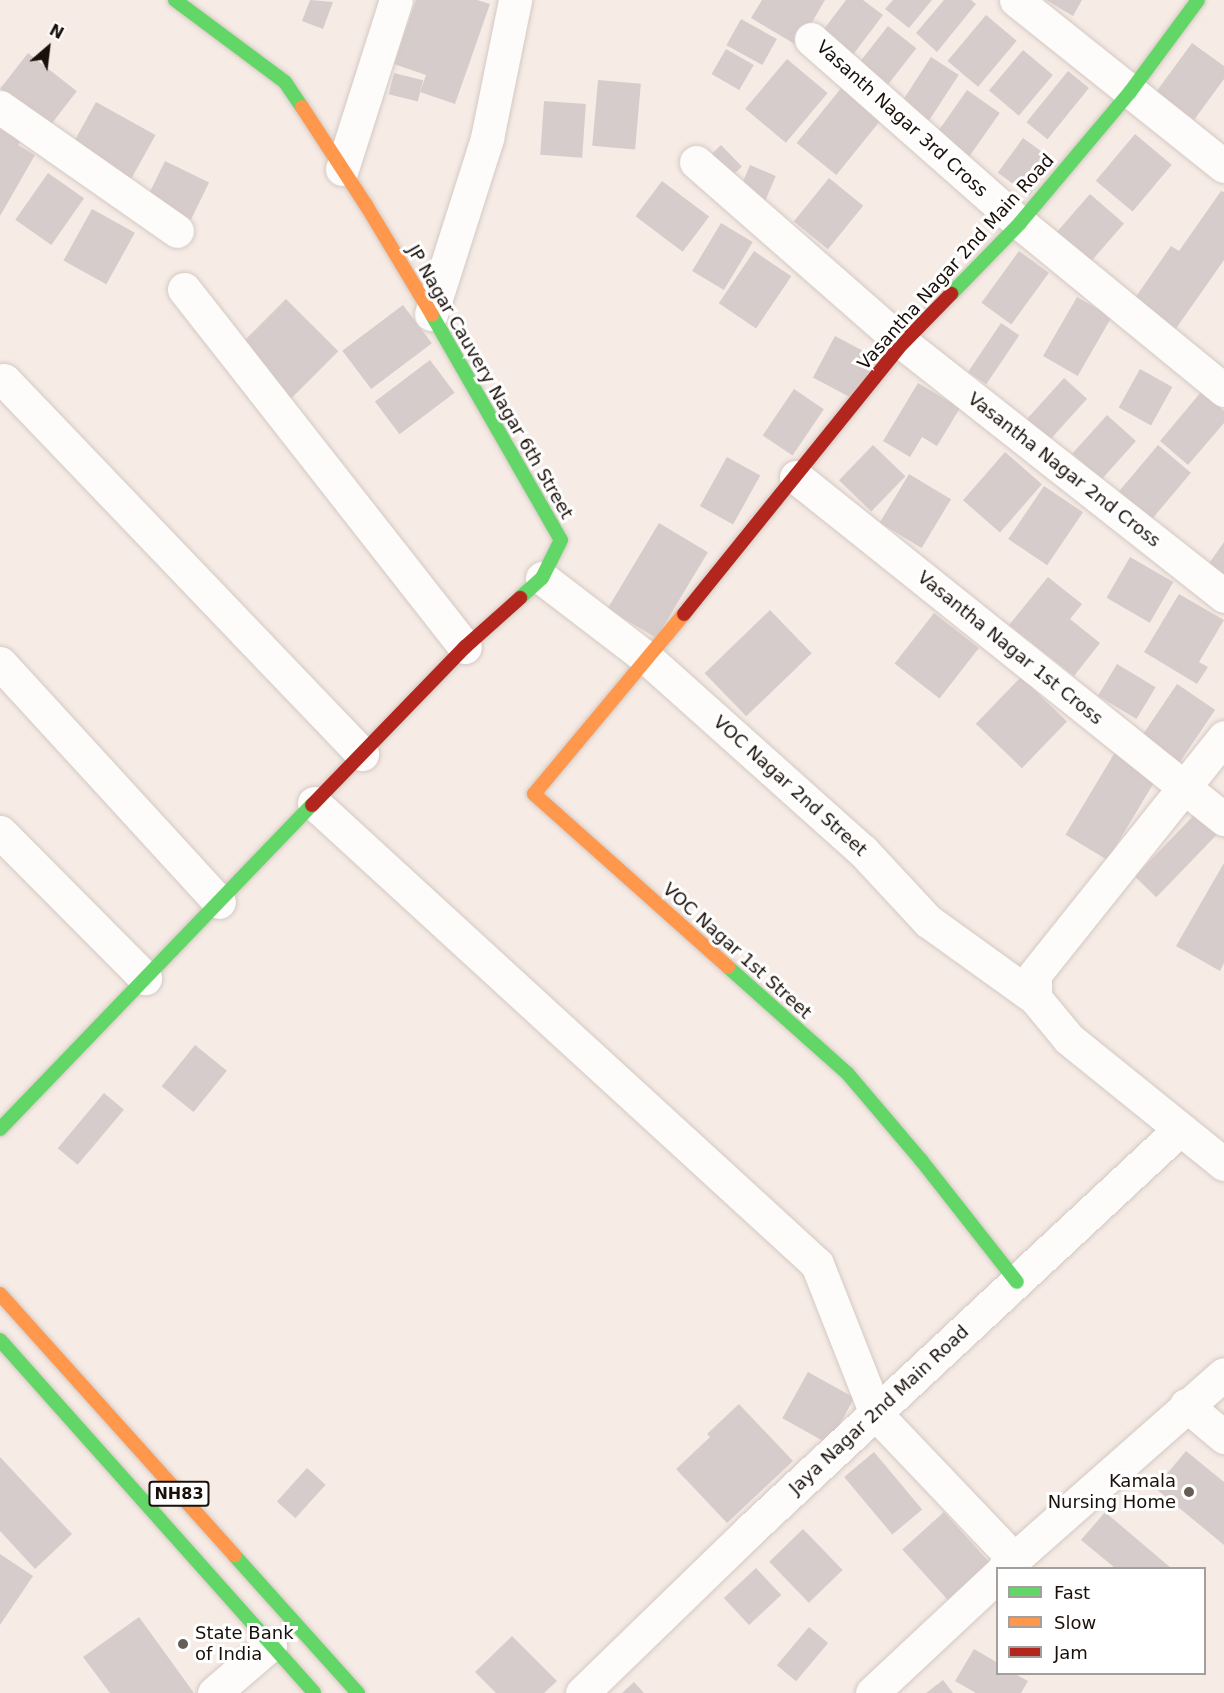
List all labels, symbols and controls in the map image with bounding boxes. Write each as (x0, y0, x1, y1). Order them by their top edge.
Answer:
north arrow (18, 18, 78, 78)
text: N (46, 20, 67, 43)
street label: Vasanth Nagar 3rd Cross (812, 36, 992, 202)
street label: Vasantha Nagar 2nd Main Road (853, 150, 1059, 374)
street label: JP Nagar Cauvery Nagar 6th Street (402, 241, 578, 523)
street label: Vasantha Nagar 2nd Cross (963, 388, 1165, 552)
street label: Vasantha Nagar 1st Cross (913, 567, 1107, 729)
street label: VOC Nagar 2nd Street (709, 711, 871, 861)
street label: VOC Nagar 1st Street (658, 878, 816, 1024)
street label: Jaya Nagar 2nd Main Road (785, 1321, 973, 1499)
place label: Kamala Nursing Home (1048, 1471, 1176, 1514)
road number: NH83 (148, 1481, 210, 1507)
marker: Kamala Nursing Home (1180, 1483, 1198, 1501)
legend (996, 1567, 1206, 1675)
text: Fast (1054, 1582, 1090, 1603)
text: Slow (1054, 1612, 1096, 1633)
place label: State Bank of India (195, 1623, 294, 1666)
marker: State Bank of India (176, 1637, 190, 1651)
text: Jam (1054, 1642, 1088, 1663)

